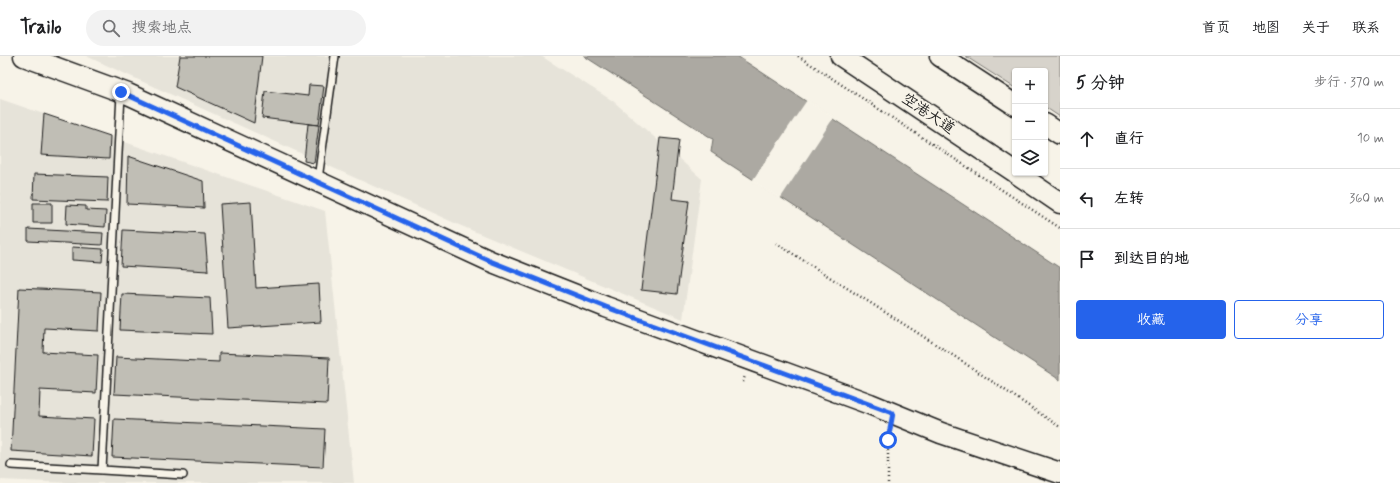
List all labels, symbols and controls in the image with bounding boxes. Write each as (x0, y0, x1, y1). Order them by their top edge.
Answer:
search box (86, 10, 366, 46)
text: Trailo (20, 15, 62, 40)
icon: search (100, 17, 122, 39)
text: 搜索地点 (132, 18, 192, 38)
text: 首页 (1202, 19, 1230, 37)
text: 地图 (1252, 19, 1280, 37)
text: 关于 (1302, 19, 1330, 37)
text: 联系 (1352, 19, 1380, 37)
map controls (1012, 68, 1048, 176)
button: + (1012, 68, 1048, 104)
text: 5 分钟 (1076, 72, 1125, 94)
text: 步行 · 370 m (1314, 74, 1384, 91)
route end (112, 83, 130, 101)
street label: 空港大道 (898, 89, 958, 139)
button: − (1012, 104, 1048, 140)
icon: ahead (1076, 128, 1098, 150)
text: 直行 (1114, 129, 1144, 149)
text: 10 m (1357, 130, 1384, 147)
button: layers (1012, 140, 1048, 176)
icon: left (1076, 188, 1098, 210)
text: 左转 (1114, 189, 1144, 209)
text: 360 m (1349, 190, 1384, 207)
icon: arrive (1076, 248, 1098, 270)
text: 到达目的地 (1114, 249, 1189, 269)
button: 收藏 (1076, 300, 1226, 339)
button: 分享 (1234, 300, 1384, 339)
route start (879, 431, 897, 449)

